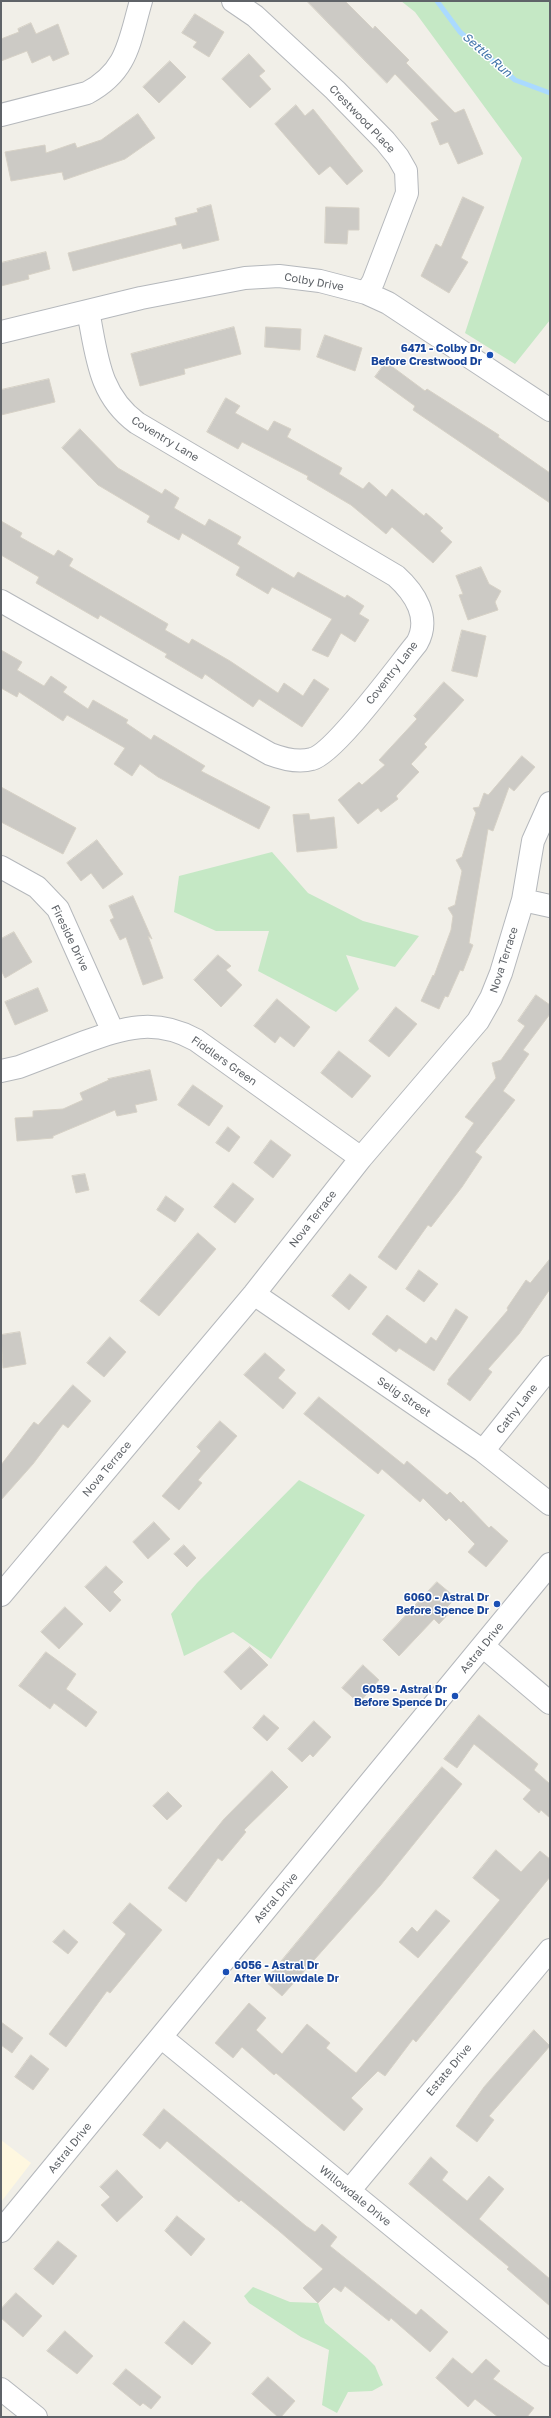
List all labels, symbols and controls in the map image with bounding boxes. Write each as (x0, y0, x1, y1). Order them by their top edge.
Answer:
water label: Settle Run (459, 30, 515, 80)
street label: Crestwood Place (326, 82, 398, 156)
street label: Colby Drive (283, 270, 345, 294)
place label: 6471 - Colby Dr Before Crestwood Dr (371, 342, 482, 368)
marker: 6471 - Colby Dr Before Crestwood Dr (485, 350, 495, 360)
street label: Coventry Lane (129, 414, 201, 464)
street label: Coventry Lane (363, 639, 421, 707)
street label: Fireside Drive (48, 903, 92, 973)
street label: Nova Terrace (487, 925, 521, 995)
street label: Fiddlers Green (189, 1033, 259, 1089)
street label: Nova Terrace (287, 1188, 339, 1250)
street label: Selig Street (375, 1374, 433, 1420)
street label: Cathy Lane (494, 1382, 540, 1436)
street label: Nova Terrace (80, 1438, 134, 1500)
place label: 6060 - Astral Dr Before Spence Dr (396, 1591, 489, 1617)
marker: 6060 - Astral Dr Before Spence Dr (492, 1599, 502, 1609)
street label: Astral Drive (458, 1620, 506, 1676)
place label: 6059 - Astral Dr Before Spence Dr (354, 1683, 447, 1709)
marker: 6059 - Astral Dr Before Spence Dr (450, 1691, 460, 1701)
street label: Astral Drive (251, 1870, 301, 1926)
place label: 6056 - Astral Dr After Willowdale Dr (234, 1959, 339, 1985)
marker: 6056 - Astral Dr After Willowdale Dr (221, 1967, 231, 1977)
street label: Estate Drive (423, 2041, 475, 2099)
street label: Astral Drive (46, 2120, 94, 2176)
street label: Willowdale Drive (316, 2163, 394, 2229)

